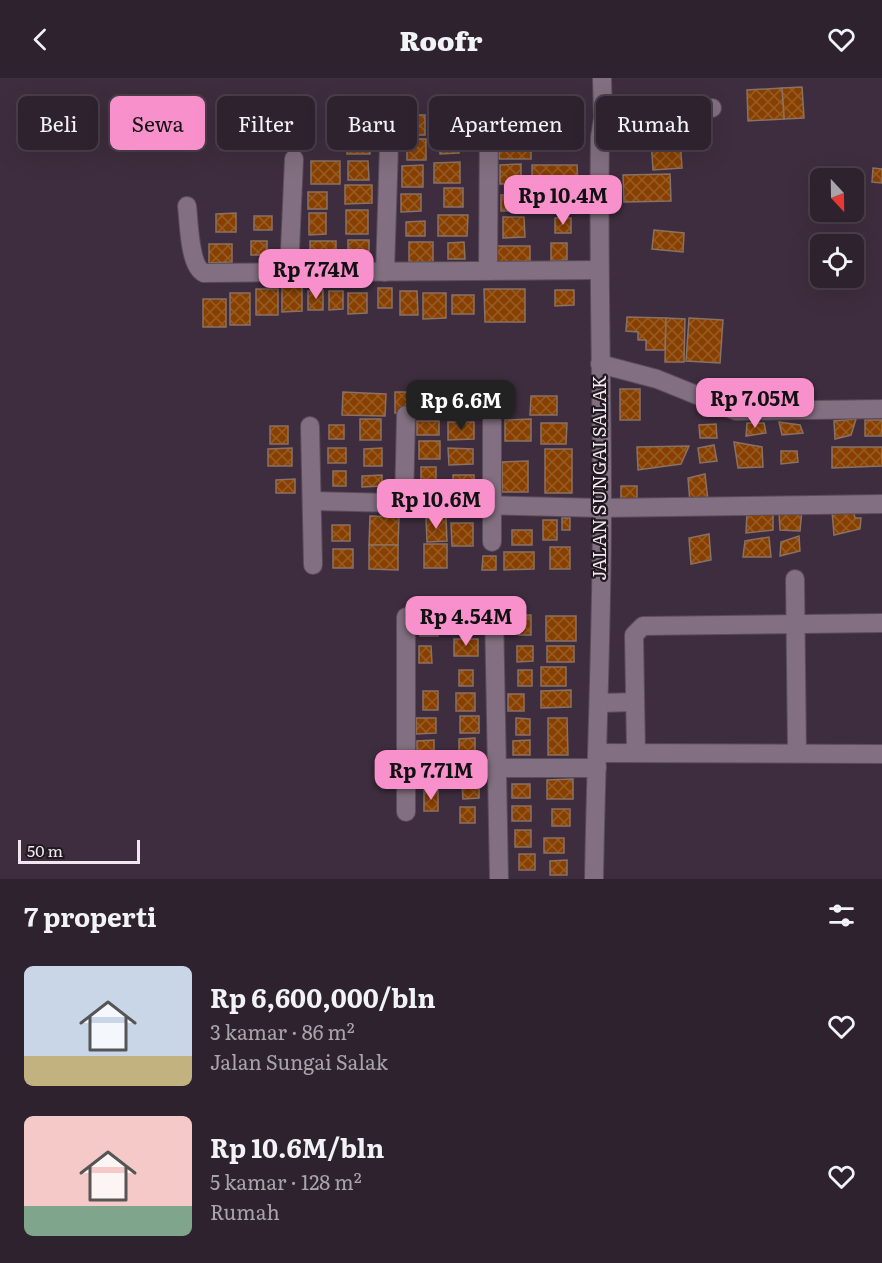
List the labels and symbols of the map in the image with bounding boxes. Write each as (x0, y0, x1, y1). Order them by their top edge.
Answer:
north arrow (810, 168, 864, 222)
pin: Rp 10.4M (501, 175, 625, 226)
pin: Rp 7.74M (254, 249, 378, 300)
street label: JALAN SUNGAI SALAK (585, 375, 612, 581)
pin: Rp 7.05M (693, 378, 817, 429)
pin: Rp 6.6M (406, 380, 516, 431)
pin: Rp 10.6M (374, 479, 498, 530)
pin: Rp 4.54M (404, 596, 528, 647)
pin: Rp 7.71M (369, 750, 493, 801)
scale bar (18, 837, 140, 864)

